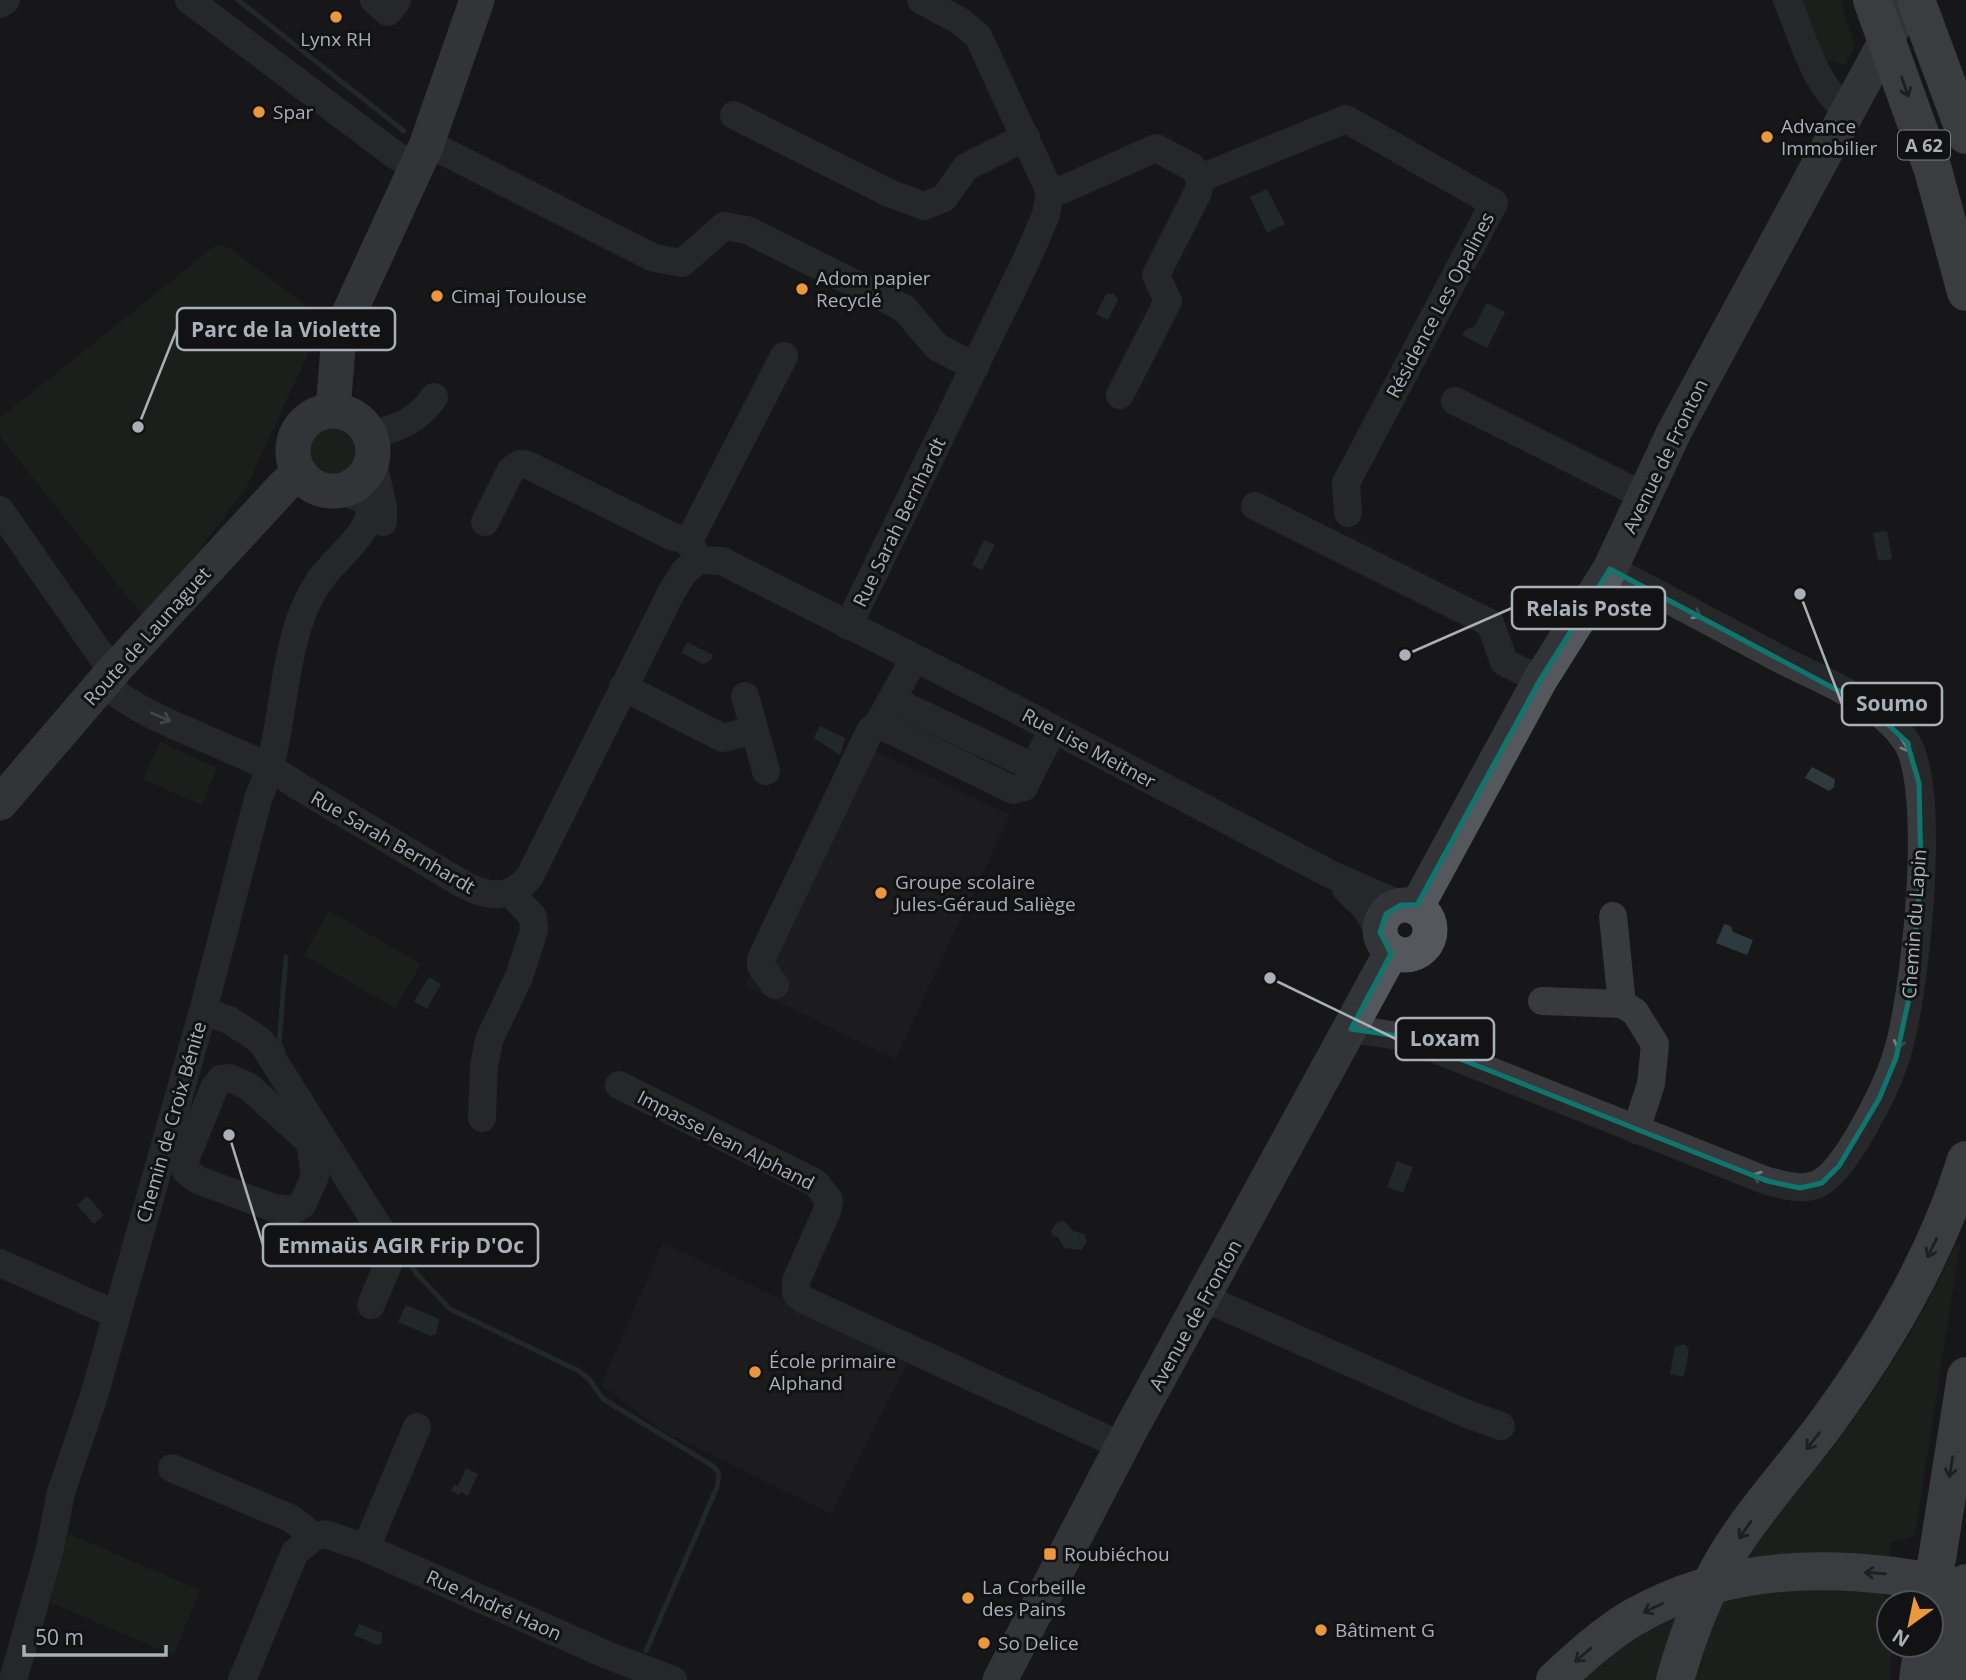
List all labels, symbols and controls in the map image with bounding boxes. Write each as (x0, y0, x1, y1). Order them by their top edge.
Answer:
marker: Lynx RH (328, 9, 344, 25)
place label: Lynx RH (300, 26, 372, 52)
one-way arrow (1900, 75, 1912, 97)
place label: Spar (273, 99, 314, 125)
marker: Spar (251, 104, 267, 120)
place label: Advance Immobilier (1781, 113, 1878, 161)
marker: Advance Immobilier (1759, 129, 1775, 145)
road number: A 62 (1898, 130, 1950, 160)
street label: Résidence Les Opalines (1380, 207, 1500, 403)
place label: Adom papier Recyclé (816, 265, 931, 313)
marker: Adom papier Recyclé (794, 281, 810, 297)
place label: Cimaj Toulouse (451, 283, 587, 309)
marker: Cimaj Toulouse (429, 288, 445, 304)
callout: Parc de la Violette (177, 308, 395, 350)
text: Parc de la Violette (191, 315, 381, 343)
street label: Avenue de Fronton (1616, 374, 1714, 538)
street label: Rue Sarah Bernhardt (847, 433, 951, 611)
street label: Route de Launaguet (78, 561, 216, 711)
callout: Relais Poste (1512, 587, 1665, 629)
text: Relais Poste (1526, 594, 1652, 622)
one-way arrow (1681, 605, 1701, 619)
callout: Soumo (1842, 683, 1942, 725)
text: Soumo (1856, 689, 1928, 717)
street label: Rue Lise Meitner (1018, 702, 1161, 794)
one-way arrow (150, 711, 171, 724)
one-way arrow (1897, 733, 1911, 753)
street label: Rue Sarah Bernhardt (306, 784, 480, 900)
street label: Chemin du Lapin (1896, 848, 1932, 1000)
place label: Groupe scolaire Jules-Géraud Saliège (893, 869, 1076, 917)
marker: Groupe scolaire Jules-Géraud Saliège (873, 885, 889, 901)
street label: Chemin de Croix Bénite (130, 1018, 212, 1226)
callout: Loxam (1396, 1018, 1494, 1060)
text: Loxam (1410, 1024, 1480, 1052)
one-way arrow (1893, 1027, 1906, 1050)
street label: Impasse Jean Alphand (633, 1084, 819, 1196)
one-way arrow (1752, 1171, 1774, 1183)
callout: Emmaüs AGIR Frip D'Oc (263, 1224, 538, 1266)
text: Emmaüs AGIR Frip D'Oc (278, 1231, 524, 1259)
street label: Avenue de Fronton (1143, 1235, 1247, 1395)
one-way arrow (1924, 1237, 1938, 1258)
place label: École primaire Alphand (769, 1348, 896, 1396)
marker: École primaire Alphand (747, 1364, 763, 1380)
one-way arrow (1805, 1431, 1820, 1450)
one-way arrow (1944, 1455, 1957, 1478)
one-way arrow (1738, 1520, 1752, 1539)
place label: Roubiéchou (1064, 1541, 1170, 1567)
marker: Roubiéchou (1042, 1546, 1058, 1562)
street label: Rue André Haon (422, 1564, 566, 1646)
one-way arrow (1864, 1566, 1887, 1579)
place label: La Corbeille des Pains (982, 1574, 1086, 1622)
north arrow (1875, 1589, 1945, 1659)
marker: La Corbeille des Pains (960, 1590, 976, 1606)
one-way arrow (1643, 1602, 1664, 1616)
scale bar (24, 1614, 166, 1658)
place label: Bâtiment G (1335, 1617, 1435, 1643)
marker: Bâtiment G (1313, 1622, 1329, 1638)
text: 50 m (35, 1623, 84, 1651)
text: N (1887, 1623, 1914, 1653)
place label: So Delice (998, 1630, 1079, 1656)
marker: So Delice (976, 1635, 992, 1651)
one-way arrow (1574, 1647, 1592, 1663)

